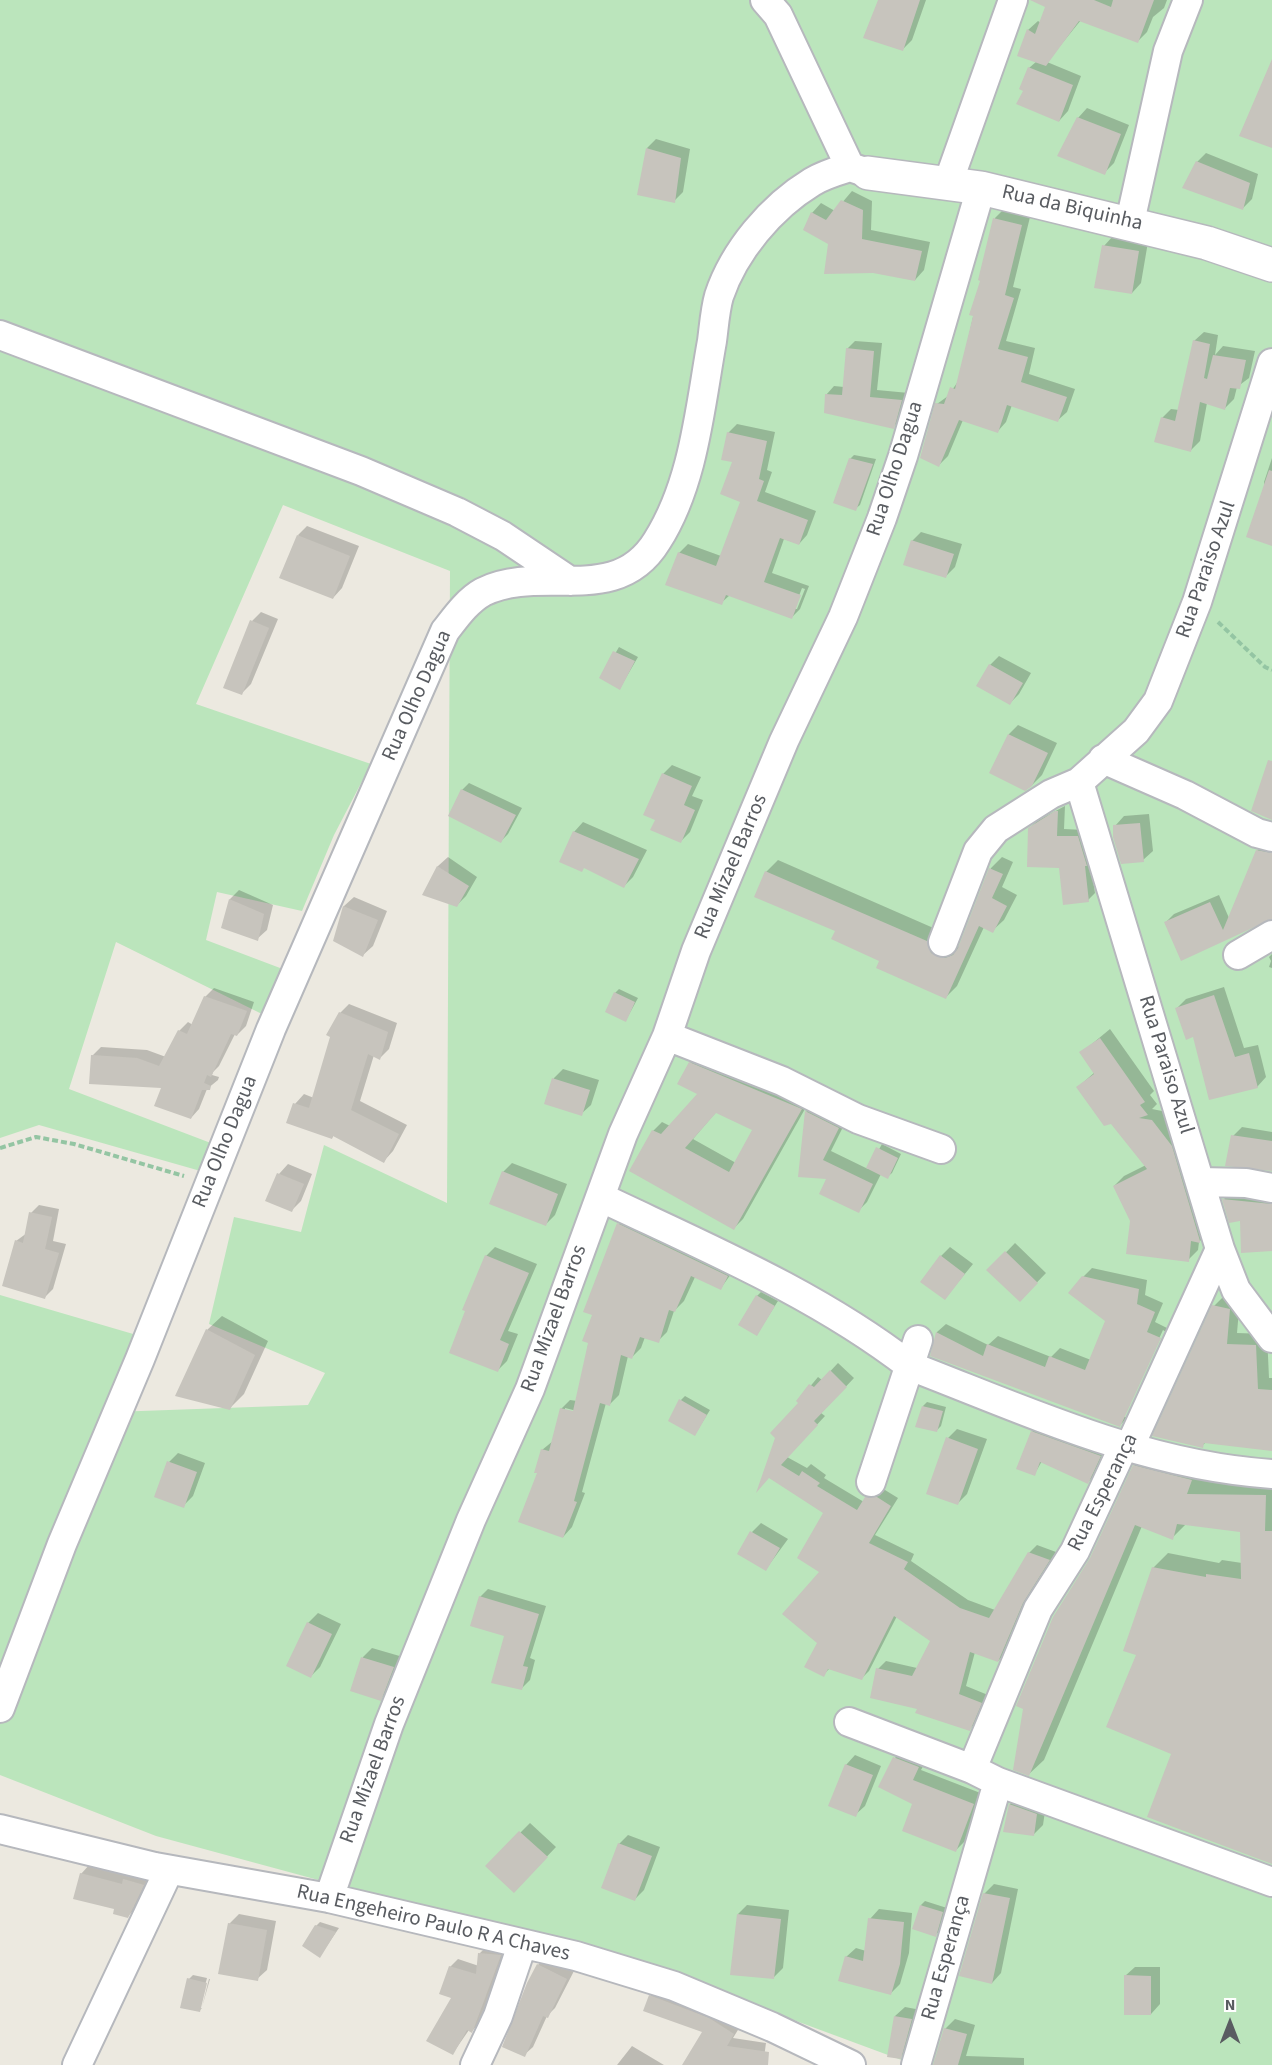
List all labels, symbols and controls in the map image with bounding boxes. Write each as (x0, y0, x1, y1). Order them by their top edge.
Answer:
street label: Rua da Biquinha (999, 181, 1145, 237)
street label: Rua Olho Dagua (862, 398, 930, 540)
street label: Rua Paraiso Azul (1172, 498, 1242, 642)
street label: Rua Olho Dagua (378, 627, 458, 765)
street label: Rua Mizael Barros (690, 791, 774, 943)
street label: Rua Paraiso Azul (1132, 993, 1198, 1137)
street label: Rua Olho Dagua (188, 1072, 264, 1212)
street label: Rua Mizael Barros (517, 1242, 593, 1396)
street label: Rua Esperança (1064, 1430, 1144, 1556)
street label: Rua Mizael Barros (336, 1693, 412, 1847)
street label: Rua Engeheiro Paulo R A Chaves (294, 1880, 572, 1968)
street label: Rua Esperança (917, 1893, 977, 2023)
north arrow (1200, 1993, 1260, 2053)
text: N (1225, 1994, 1235, 2016)

